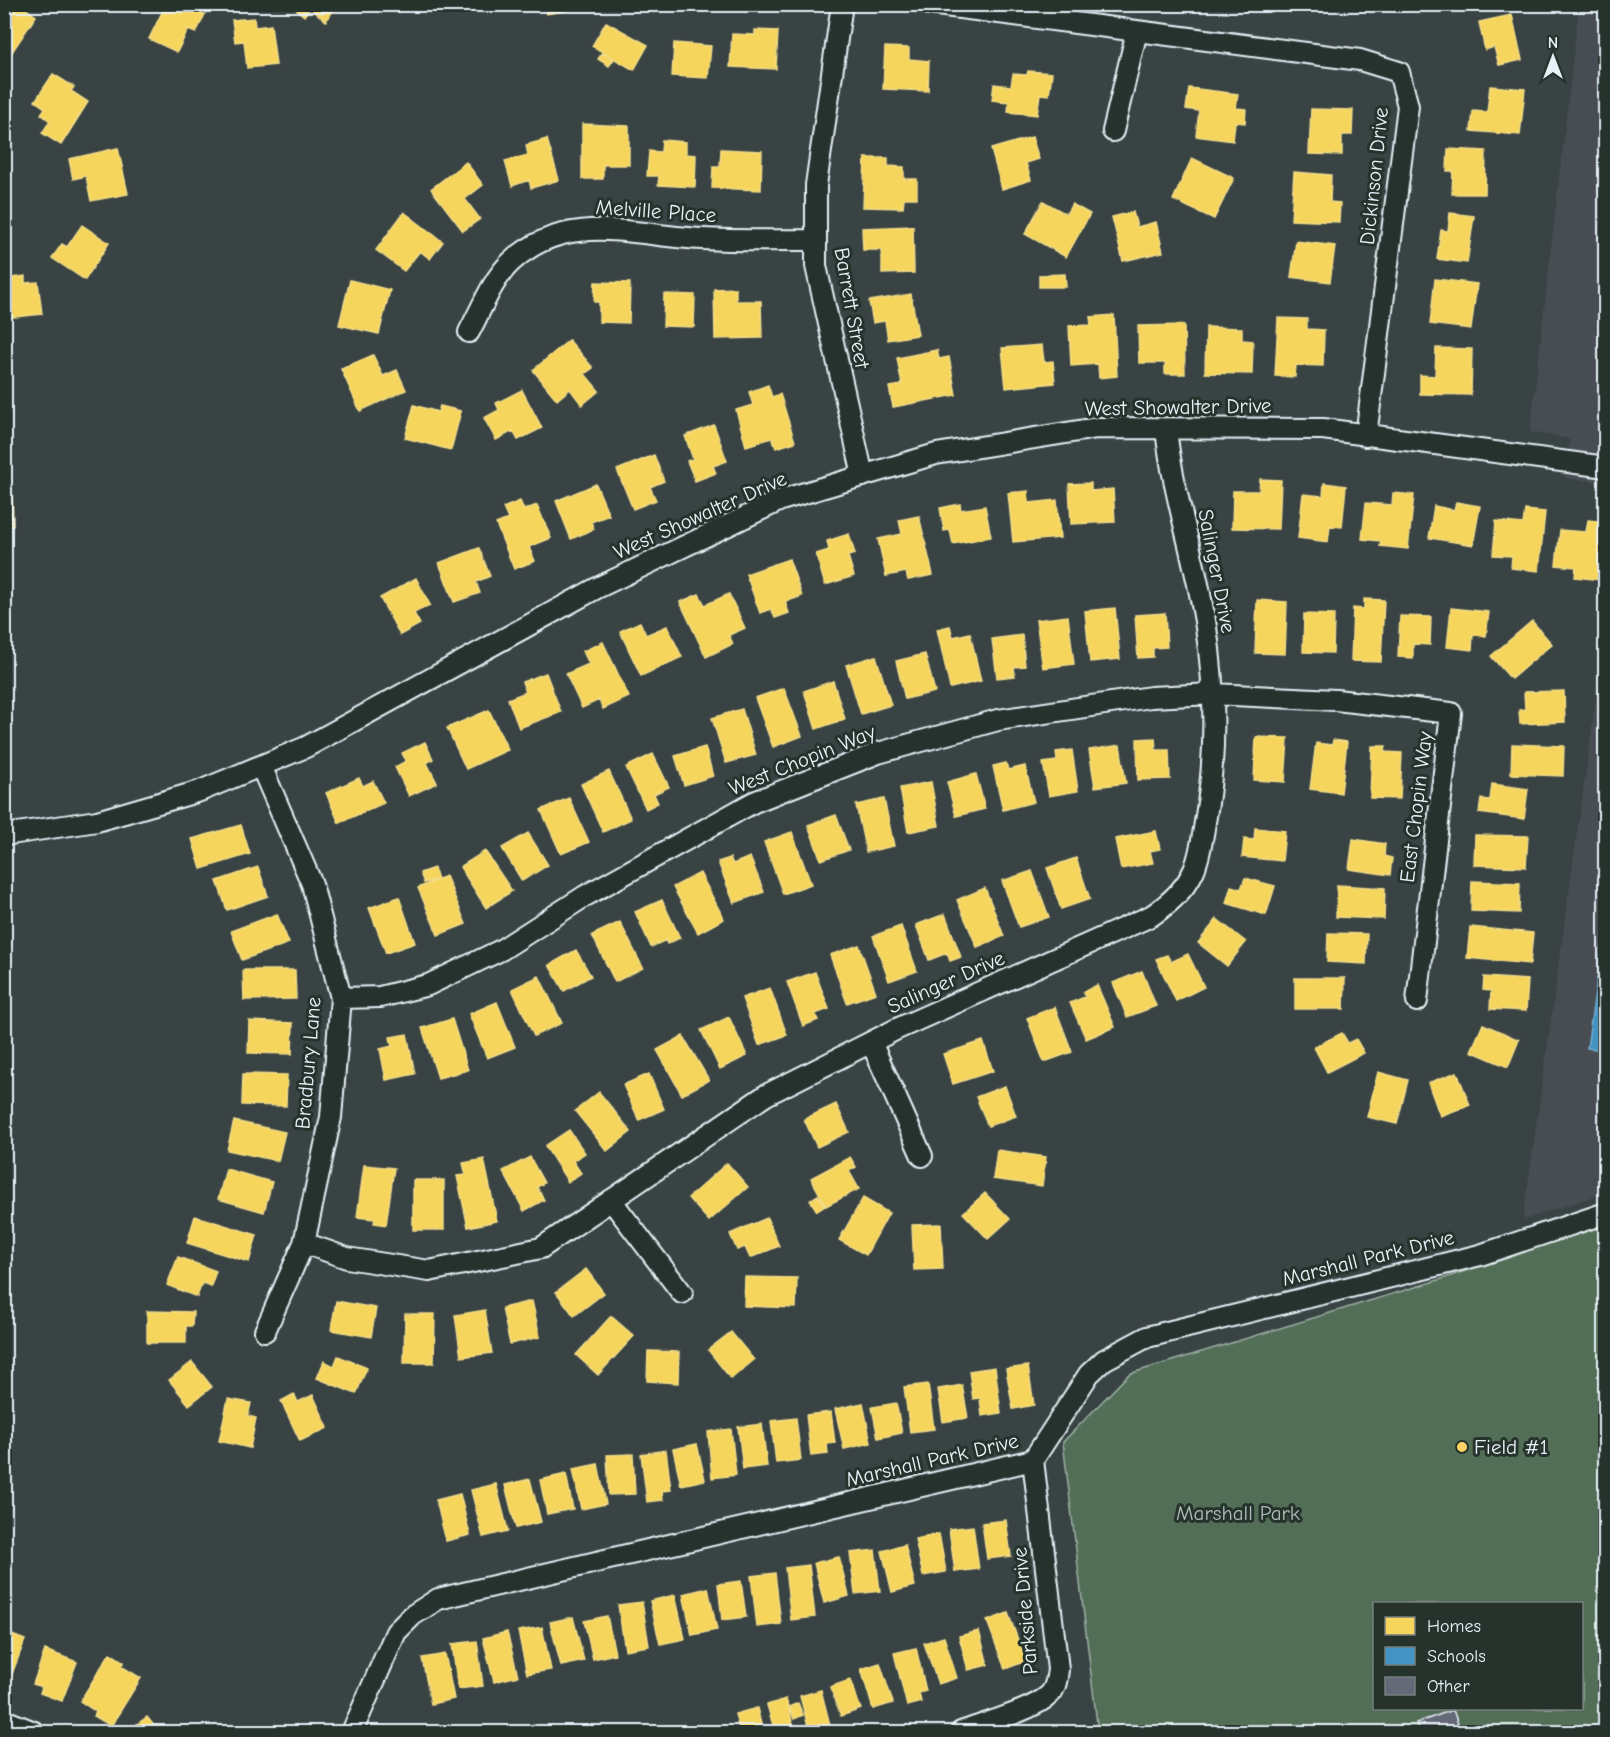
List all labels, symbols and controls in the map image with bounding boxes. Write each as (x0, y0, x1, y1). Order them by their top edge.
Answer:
north arrow (1523, 27, 1583, 87)
text: N (1548, 34, 1558, 52)
street label: Dickinson Drive (1355, 106, 1393, 246)
street label: Melville Place (595, 195, 717, 227)
street label: Barrett Street (830, 246, 875, 371)
street label: West Showalter Drive (1084, 393, 1272, 421)
street label: West Showalter Drive (610, 466, 790, 564)
street label: Salinger Drive (1193, 507, 1241, 635)
street label: West Chopin Way (725, 719, 879, 800)
street label: East Chopin Way (1395, 729, 1437, 884)
street label: Salinger Drive (884, 945, 1008, 1019)
street label: Bradbury Lane (290, 996, 326, 1130)
street label: Marshall Park Drive (1280, 1225, 1456, 1291)
street label: Marshall Park Drive (843, 1428, 1021, 1492)
place label: Field #1 (1474, 1435, 1548, 1459)
marker: Field #1 (1455, 1440, 1469, 1454)
park label: Marshall Park (1176, 1501, 1300, 1525)
street label: Parkside Drive (1007, 1546, 1043, 1676)
legend (1373, 1602, 1583, 1710)
text: Homes (1427, 1616, 1481, 1637)
text: Schools (1427, 1646, 1486, 1667)
text: Other (1427, 1676, 1470, 1697)

